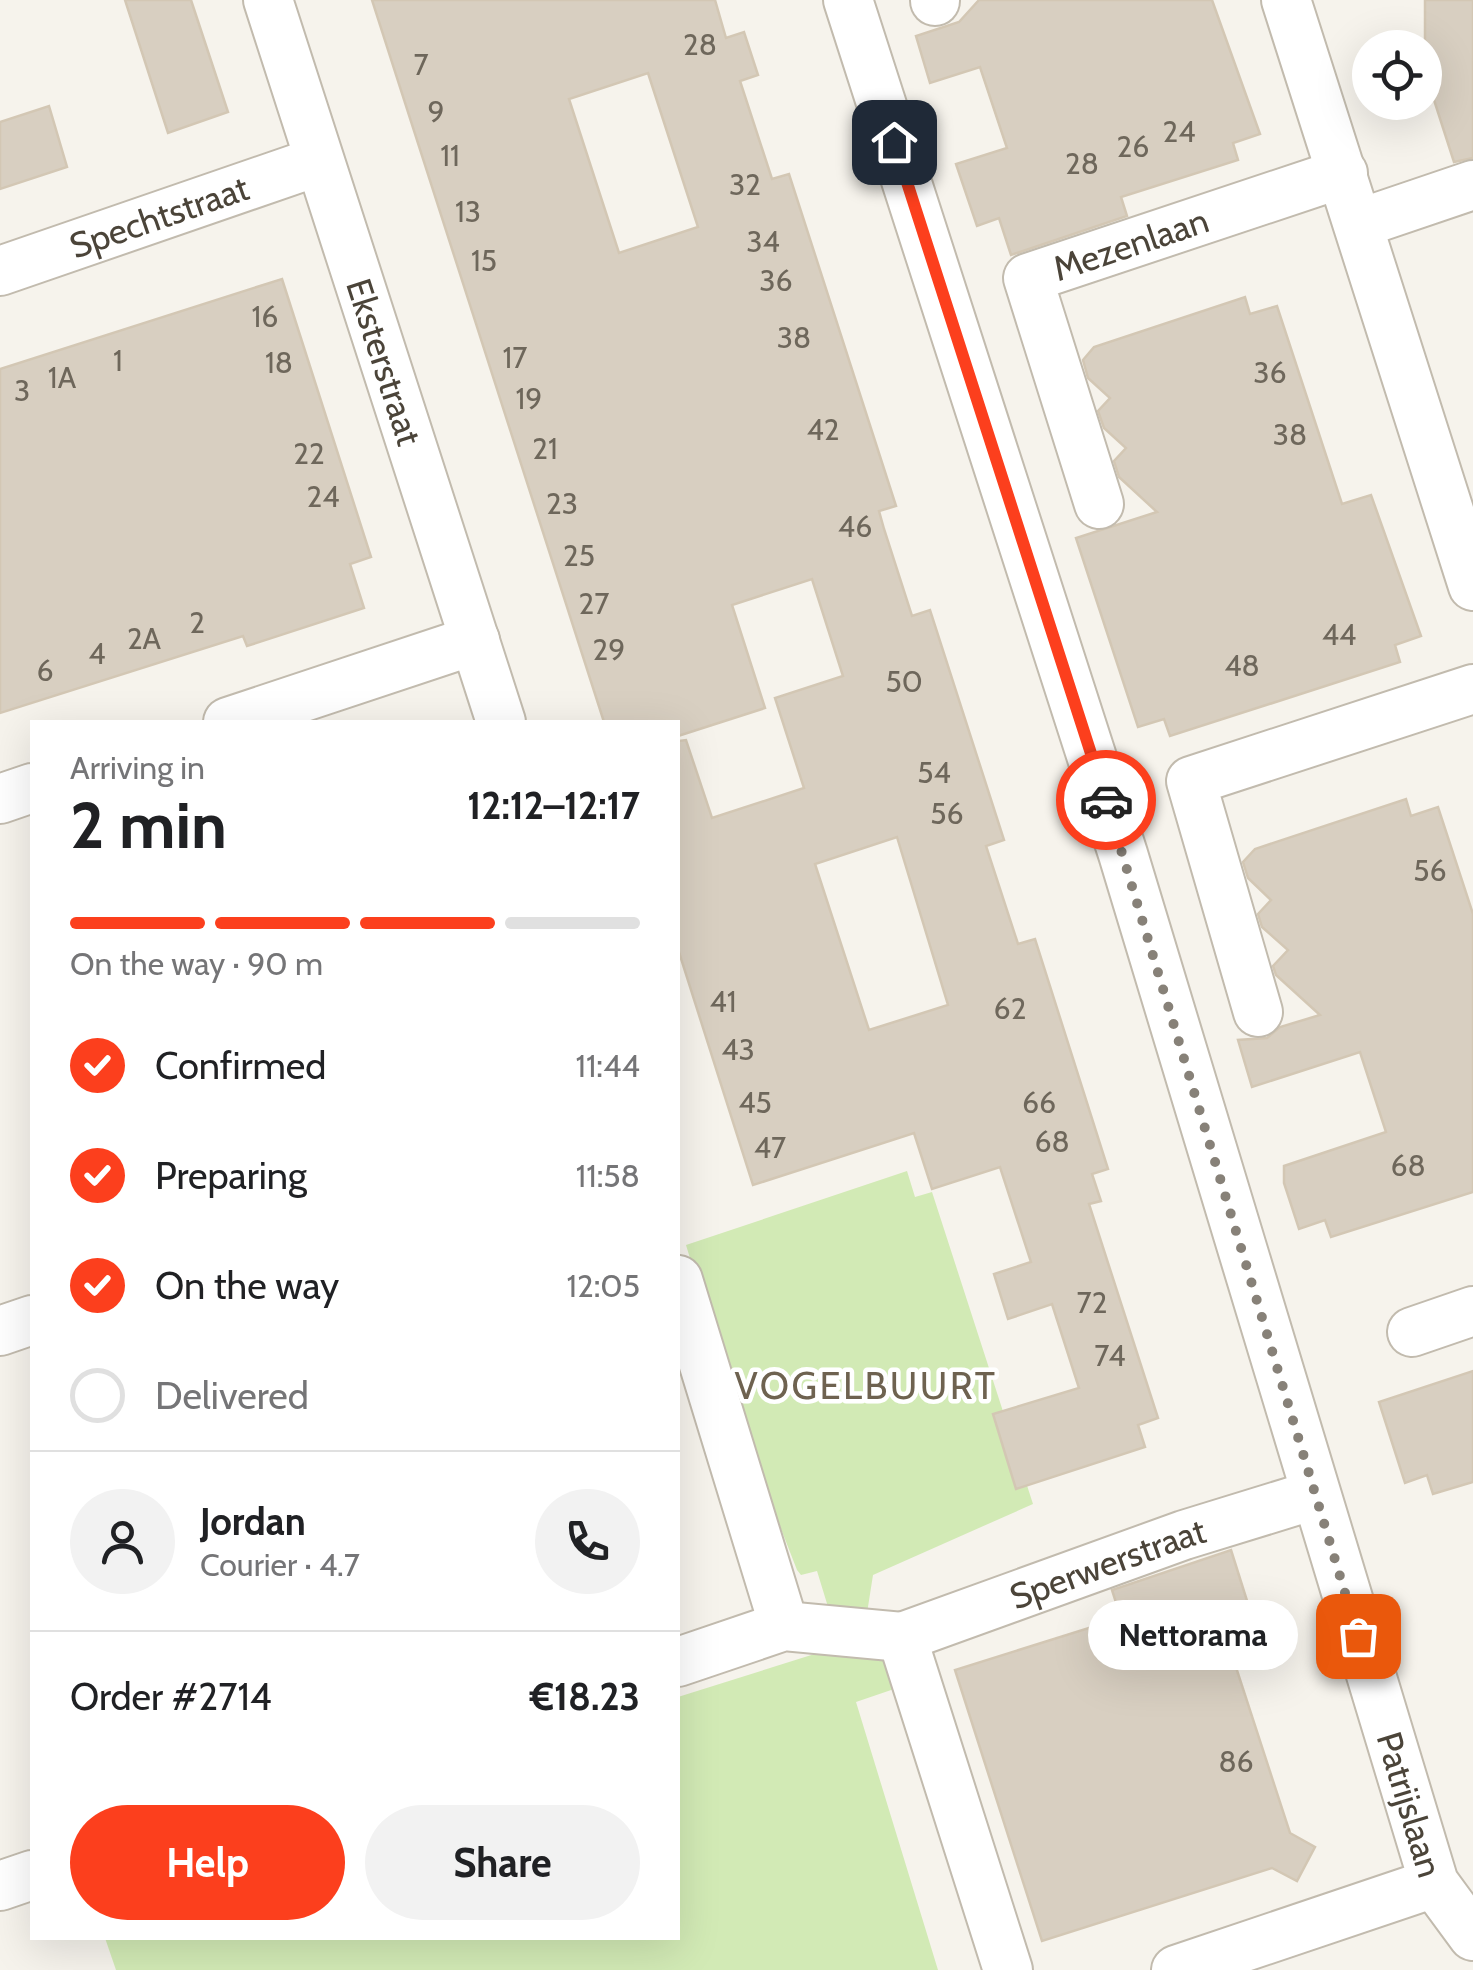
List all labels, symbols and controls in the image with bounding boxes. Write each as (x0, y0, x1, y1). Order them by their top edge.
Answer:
house number: 28 (683, 26, 717, 63)
map controls (1352, 30, 1442, 120)
button: locate (1352, 30, 1442, 120)
house number: 7 (413, 46, 429, 83)
house number: 9 (427, 93, 445, 130)
pin (852, 100, 937, 185)
house number: 24 (1162, 113, 1196, 150)
icon: home (867, 115, 922, 170)
house number: 26 (1117, 128, 1149, 165)
house number: 11 (440, 137, 460, 174)
house number: 28 (1065, 145, 1099, 182)
street label: Spechtstraat (64, 165, 254, 267)
house number: 32 (729, 166, 761, 203)
house number: 13 (455, 193, 481, 230)
street label: Mezenlaan (1047, 198, 1214, 290)
house number: 34 (746, 223, 780, 260)
house number: 15 (471, 242, 497, 279)
house number: 36 (759, 262, 793, 299)
street label: Eksterstraat (338, 273, 432, 450)
house number: 16 (252, 298, 278, 335)
house number: 38 (777, 319, 811, 356)
house number: 17 (503, 339, 527, 376)
house number: 1 (113, 342, 123, 379)
house number: 18 (265, 344, 293, 381)
house number: 36 (1253, 354, 1287, 391)
house number: 1A (48, 359, 77, 396)
house number: 3 (14, 372, 30, 409)
house number: 19 (516, 380, 542, 417)
house number: 42 (806, 411, 840, 448)
house number: 38 (1273, 416, 1307, 453)
house number: 21 (532, 430, 558, 467)
house number: 22 (293, 435, 325, 472)
house number: 24 (306, 478, 340, 515)
house number: 23 (546, 485, 578, 522)
house number: 46 (838, 508, 872, 545)
house number: 25 (563, 537, 595, 574)
house number: 27 (579, 585, 609, 622)
house number: 2 (189, 604, 205, 641)
house number: 44 (1322, 616, 1356, 653)
house number: 2A (127, 620, 162, 657)
house number: 29 (593, 631, 625, 668)
house number: 4 (88, 635, 106, 672)
house number: 48 (1224, 647, 1260, 684)
house number: 6 (36, 652, 54, 689)
house number: 50 (885, 663, 923, 700)
text: Arriving in (70, 748, 205, 787)
courier (1056, 750, 1156, 850)
house number: 54 (917, 754, 951, 791)
icon: car (1079, 773, 1134, 828)
text: 12:12–12:17 (467, 782, 640, 829)
text: 2 min (70, 785, 227, 864)
house number: 56 (930, 795, 964, 832)
house number: 56 (1413, 852, 1447, 889)
text: On the way · 90 m (70, 944, 323, 983)
house number: 41 (709, 983, 737, 1020)
house number: 62 (994, 990, 1026, 1027)
house number: 43 (721, 1031, 755, 1068)
icon: check (70, 1038, 125, 1093)
text: Confirmed (155, 1042, 326, 1089)
text: 11:44 (575, 1046, 640, 1085)
house number: 45 (738, 1084, 772, 1121)
house number: 66 (1022, 1084, 1056, 1121)
house number: 68 (1034, 1123, 1070, 1160)
house number: 47 (754, 1129, 786, 1166)
house number: 68 (1390, 1147, 1426, 1184)
icon: check (70, 1148, 125, 1203)
text: Preparing (155, 1152, 307, 1199)
text: 11:58 (576, 1156, 640, 1195)
icon: check (70, 1258, 125, 1313)
text: On the way (155, 1262, 339, 1309)
text: 12:05 (566, 1266, 640, 1305)
house number: 72 (1077, 1284, 1107, 1321)
house number: 74 (1094, 1337, 1126, 1374)
district label: VOGELBUURT (735, 1362, 998, 1409)
text: Delivered (155, 1372, 309, 1419)
button: person (70, 1489, 175, 1594)
button: phone (535, 1489, 640, 1594)
text: Jordan (200, 1498, 306, 1545)
street label: Sperwerstraat (1004, 1508, 1211, 1618)
text: Courier · 4.7 (200, 1545, 360, 1584)
pin (1316, 1594, 1401, 1679)
callout: Nettorama (1088, 1601, 1298, 1671)
icon: bag (1331, 1609, 1386, 1664)
text: Nettorama (1119, 1615, 1267, 1654)
text: Order #2714 (70, 1673, 272, 1720)
text: €18.23 (530, 1673, 640, 1720)
street label: Patrijslaan (1368, 1727, 1452, 1882)
house number: 86 (1218, 1743, 1254, 1780)
button: Help (70, 1805, 345, 1920)
button: Share (365, 1805, 640, 1920)

